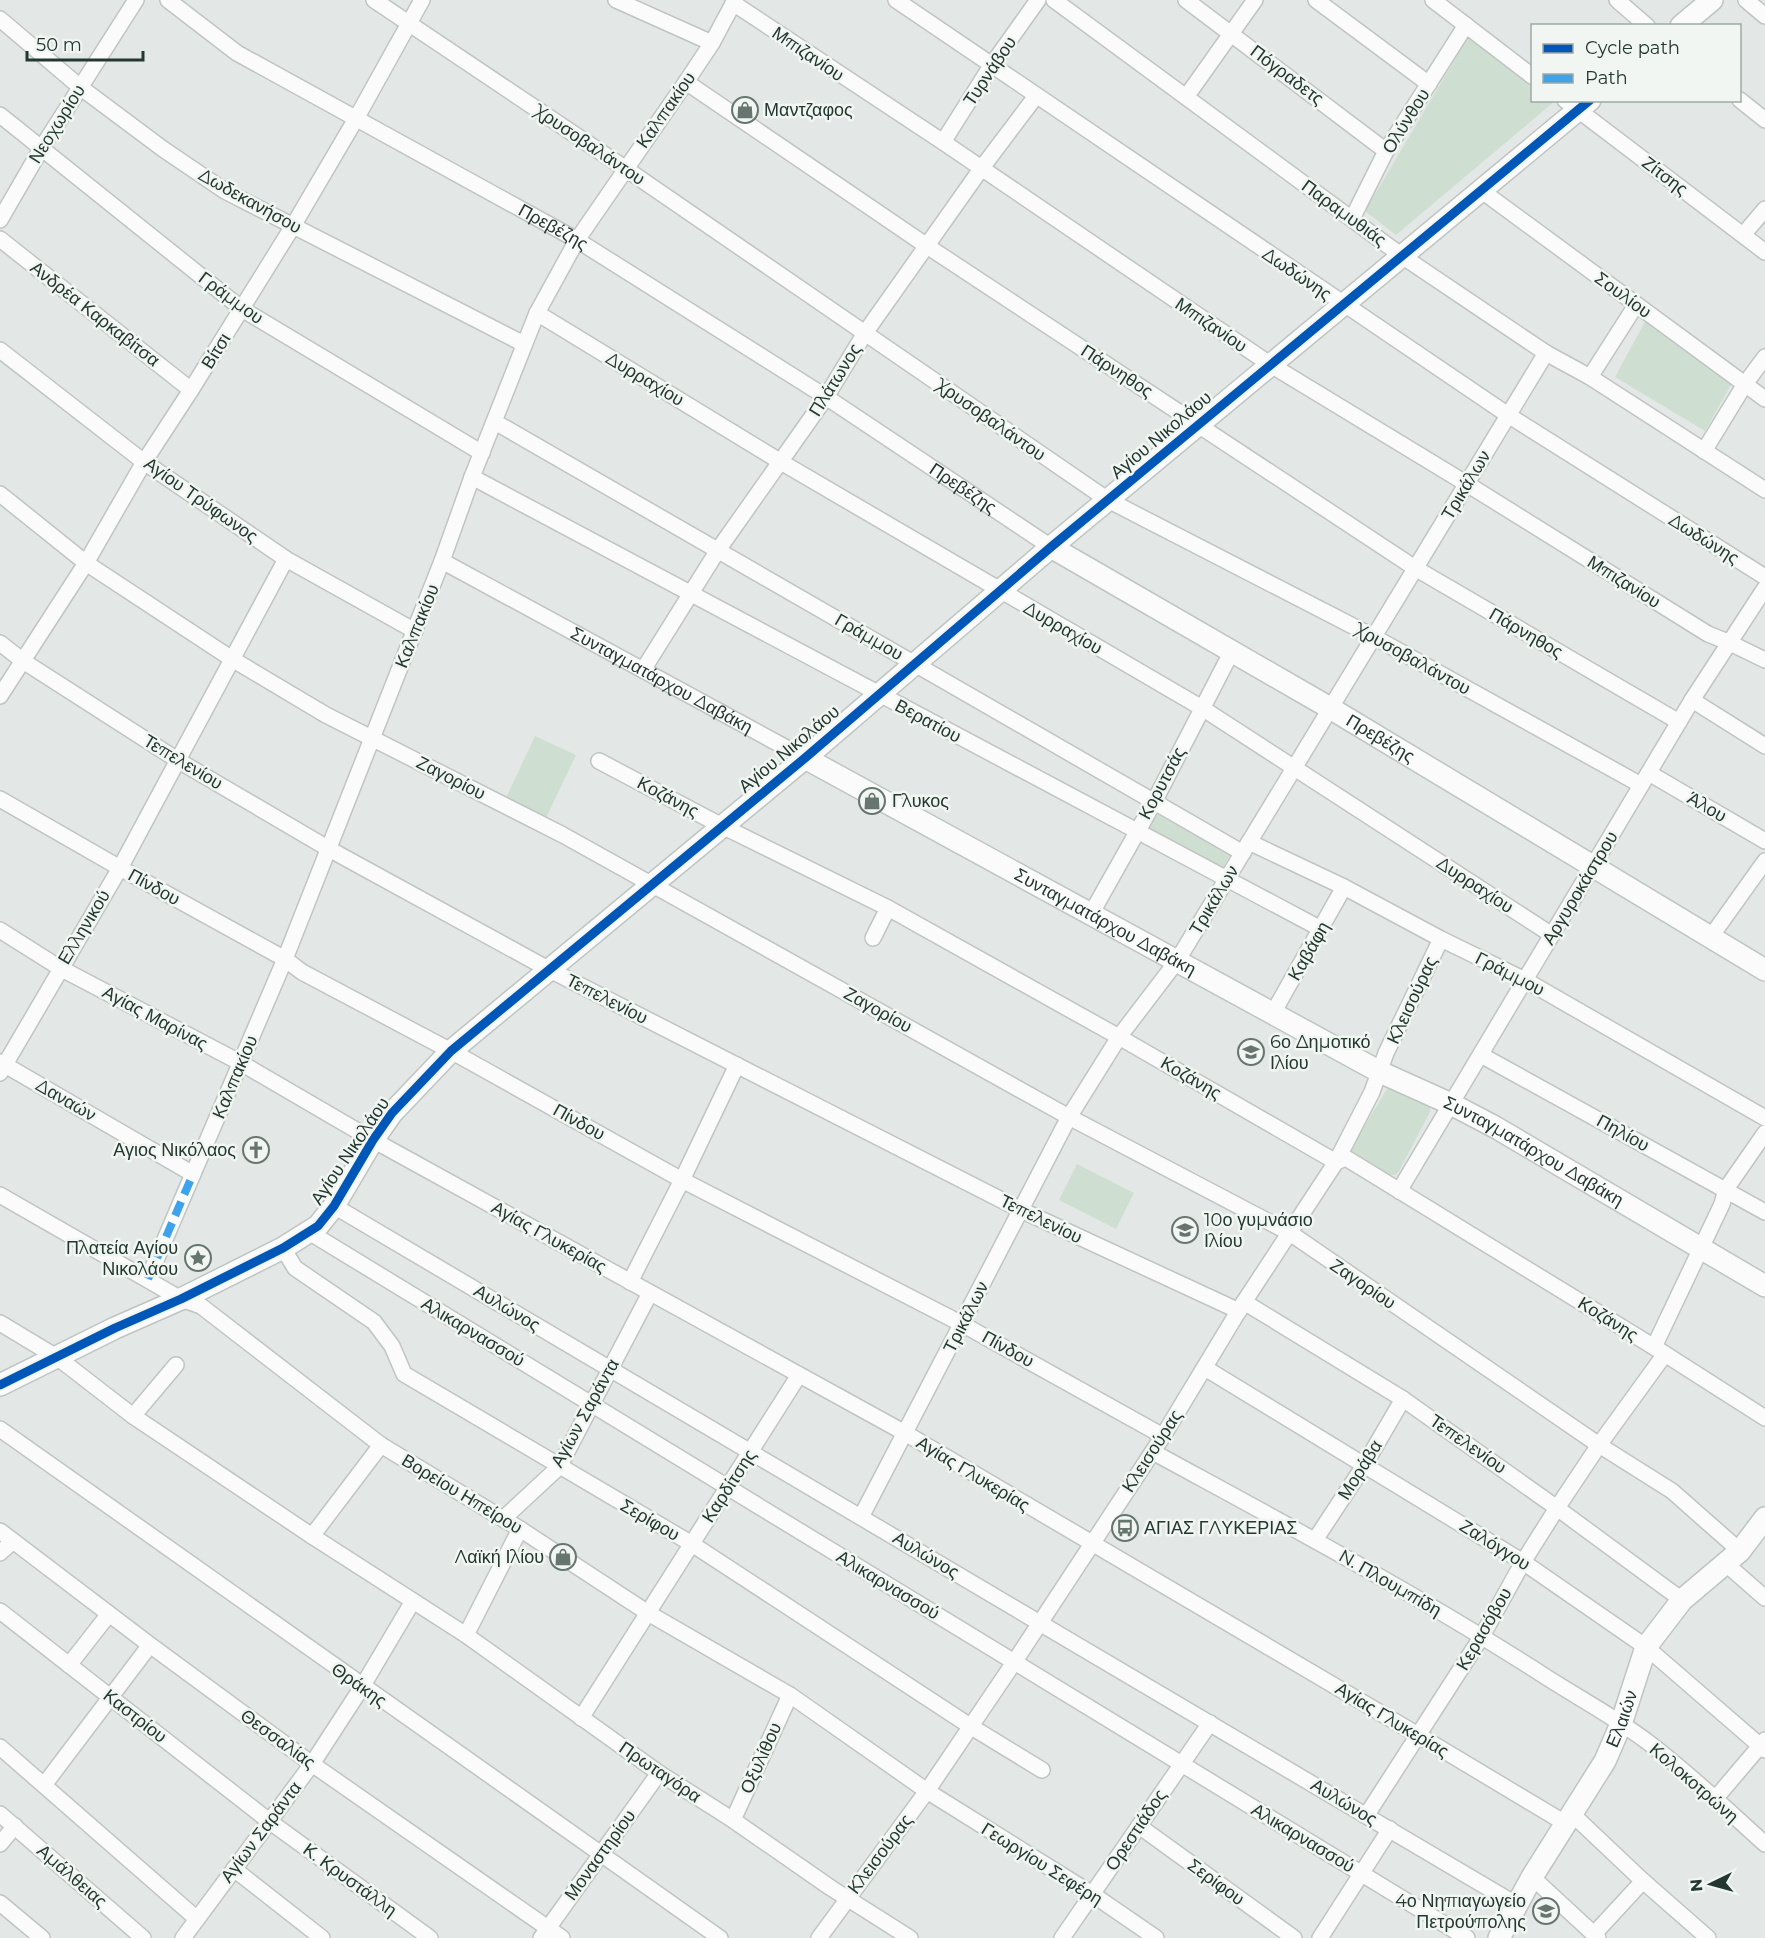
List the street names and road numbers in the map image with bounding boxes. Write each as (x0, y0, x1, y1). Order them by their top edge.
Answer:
street label: Μπιζανίου (768, 22, 848, 86)
street label: Τυρνάβου (959, 32, 1021, 110)
street label: Πόγραδετς (1246, 40, 1328, 110)
street label: Καλπακίου (632, 68, 700, 152)
street label: Νεοχωρίου (24, 81, 90, 167)
street label: Ολύνθου (1377, 84, 1435, 158)
street label: Χρυσοβαλάντου (528, 98, 649, 190)
street label: Ζίτσης (1638, 152, 1692, 201)
street label: Δωδεκανήσου (195, 164, 305, 238)
street label: Παραμυθιάς (1297, 175, 1391, 251)
street label: Πρεβέζης (515, 199, 592, 255)
street label: Δωδώνης (1258, 243, 1336, 305)
street label: Ανδρέα Καρκαβίτσα (26, 257, 164, 371)
street label: Γράμμου (194, 267, 268, 329)
street label: Σουλίου (1590, 267, 1656, 323)
street label: Μπιζανίου (1171, 293, 1251, 357)
street label: Βίτσι (197, 329, 235, 373)
street label: Πλάτωνος (804, 339, 866, 420)
street label: Πάρνηθος (1077, 340, 1157, 403)
street label: Δυρραχίου (602, 347, 688, 411)
street label: Χρυσοβαλάντου (930, 373, 1050, 466)
street label: Αγίου Νικολάου (1106, 386, 1216, 484)
street label: Τρικάλων (1437, 446, 1495, 524)
street label: Αγίου Τρύφωνος (140, 453, 262, 548)
street label: Πρεβέζης (925, 458, 1001, 519)
street label: Δωδώνης (1665, 509, 1743, 569)
street label: Μπιζανίου (1583, 551, 1665, 613)
street label: Καλπακίου (390, 581, 444, 671)
street label: Δυρραχίου (1020, 597, 1106, 659)
street label: Πάρνηθος (1485, 603, 1567, 663)
street label: Γράμμου (831, 609, 907, 665)
street label: Χρυσοβαλάντου (1349, 617, 1474, 700)
street label: Συνταγματάρχου Δαβάκη (567, 622, 756, 738)
street label: Βερατίου (891, 694, 965, 748)
street label: Αγίου Νικολάου (734, 700, 844, 798)
street label: Πρεβέζης (1342, 709, 1419, 768)
street label: Τεπελενίου (139, 730, 227, 794)
street label: Κορυτσάς (1134, 743, 1190, 823)
street label: Ζαγορίου (413, 751, 489, 805)
street label: Κοζάνης (633, 772, 703, 823)
street label: Άλου (1683, 787, 1731, 827)
street label: Αργυροκάστρου (1537, 827, 1623, 949)
street label: Δυρραχίου (1432, 852, 1518, 918)
street label: Τρικάλων (1185, 861, 1243, 939)
street label: Συνταγματάρχου Δαβάκη (1011, 863, 1200, 980)
street label: Πίνδου (124, 864, 184, 910)
street label: Ελληνικού (53, 886, 115, 968)
street label: Καβάφη (1283, 918, 1335, 984)
street label: Γράμμου (1472, 947, 1548, 1001)
street label: Κλεισούρας (1382, 952, 1442, 1047)
street label: Τεπελενίου (562, 969, 652, 1029)
street label: Αγίας Μαρίνας (99, 981, 212, 1055)
street label: Ζαγορίου (840, 982, 916, 1038)
street label: Καλπακίου (208, 1032, 262, 1122)
street label: Κοζάνης (1157, 1052, 1226, 1104)
street label: Δαναών (32, 1074, 100, 1126)
street label: Συνταγματάρχου Δαβάκη (1440, 1091, 1627, 1211)
street label: Αγίου Νικολάου (306, 1093, 394, 1209)
street label: Πίνδου (549, 1099, 609, 1145)
street label: Πηλίου (1593, 1110, 1653, 1156)
street label: Τεπελενίου (996, 1190, 1086, 1248)
street label: Αγίας Γλυκερίας (488, 1196, 611, 1278)
street label: Ζαγορίου (1326, 1254, 1400, 1314)
street label: Τρικάλων (939, 1278, 993, 1356)
street label: Αυλώνος (470, 1280, 544, 1336)
street label: Κοζάνης (1574, 1292, 1642, 1346)
street label: Αλικαρνασσού (417, 1293, 529, 1371)
street label: Πίνδου (978, 1326, 1038, 1372)
street label: Αγίων Σαράντα (546, 1355, 624, 1471)
street label: Κλεισούρας (1117, 1405, 1187, 1496)
street label: Τεπελενίου (1425, 1410, 1511, 1478)
street label: Αγίας Γλυκερίας (912, 1432, 1034, 1517)
street label: Μοράβα (1333, 1436, 1387, 1504)
street label: Καρδίτσης (697, 1445, 761, 1527)
street label: Βορείου Ηπείρου (398, 1449, 526, 1539)
street label: Σερίφου (616, 1494, 684, 1546)
street label: Ζαλόγγου (1456, 1515, 1534, 1575)
street label: Αυλώνος (889, 1527, 963, 1583)
street label: N. Πλουμπίδη (1335, 1545, 1445, 1621)
street label: Αλικαρνασσού (832, 1546, 944, 1624)
street label: Κερασόβου (1451, 1584, 1517, 1674)
street label: Θράκης (327, 1658, 391, 1712)
street label: Αγίας Γλυκερίας (1331, 1678, 1453, 1763)
street label: Καστρίου (99, 1684, 171, 1748)
street label: Ελαιών (1601, 1687, 1642, 1751)
street label: Θεσσαλίας (236, 1704, 320, 1774)
street label: Οξυλίθου (736, 1719, 786, 1797)
street label: Πρωταγόρα (615, 1737, 705, 1807)
street label: Κολοκοτρώνη (1645, 1738, 1743, 1828)
street label: Αυλώνος (1307, 1774, 1381, 1830)
street label: Αγίων Σαράντα (216, 1777, 306, 1887)
street label: Ορεστιάδος (1101, 1785, 1171, 1875)
street label: Αλικαρνασσού (1247, 1799, 1359, 1877)
street label: Μοναστηρίου (560, 1805, 640, 1905)
street label: Κλεισούρας (843, 1810, 917, 1898)
street label: Γεωργίου Σεφέρη (977, 1818, 1107, 1910)
street label: Κ. Κρυστάλλη (299, 1839, 401, 1921)
street label: Αμάλθειας (33, 1840, 112, 1913)
street label: Σερίφου (1183, 1854, 1249, 1910)

